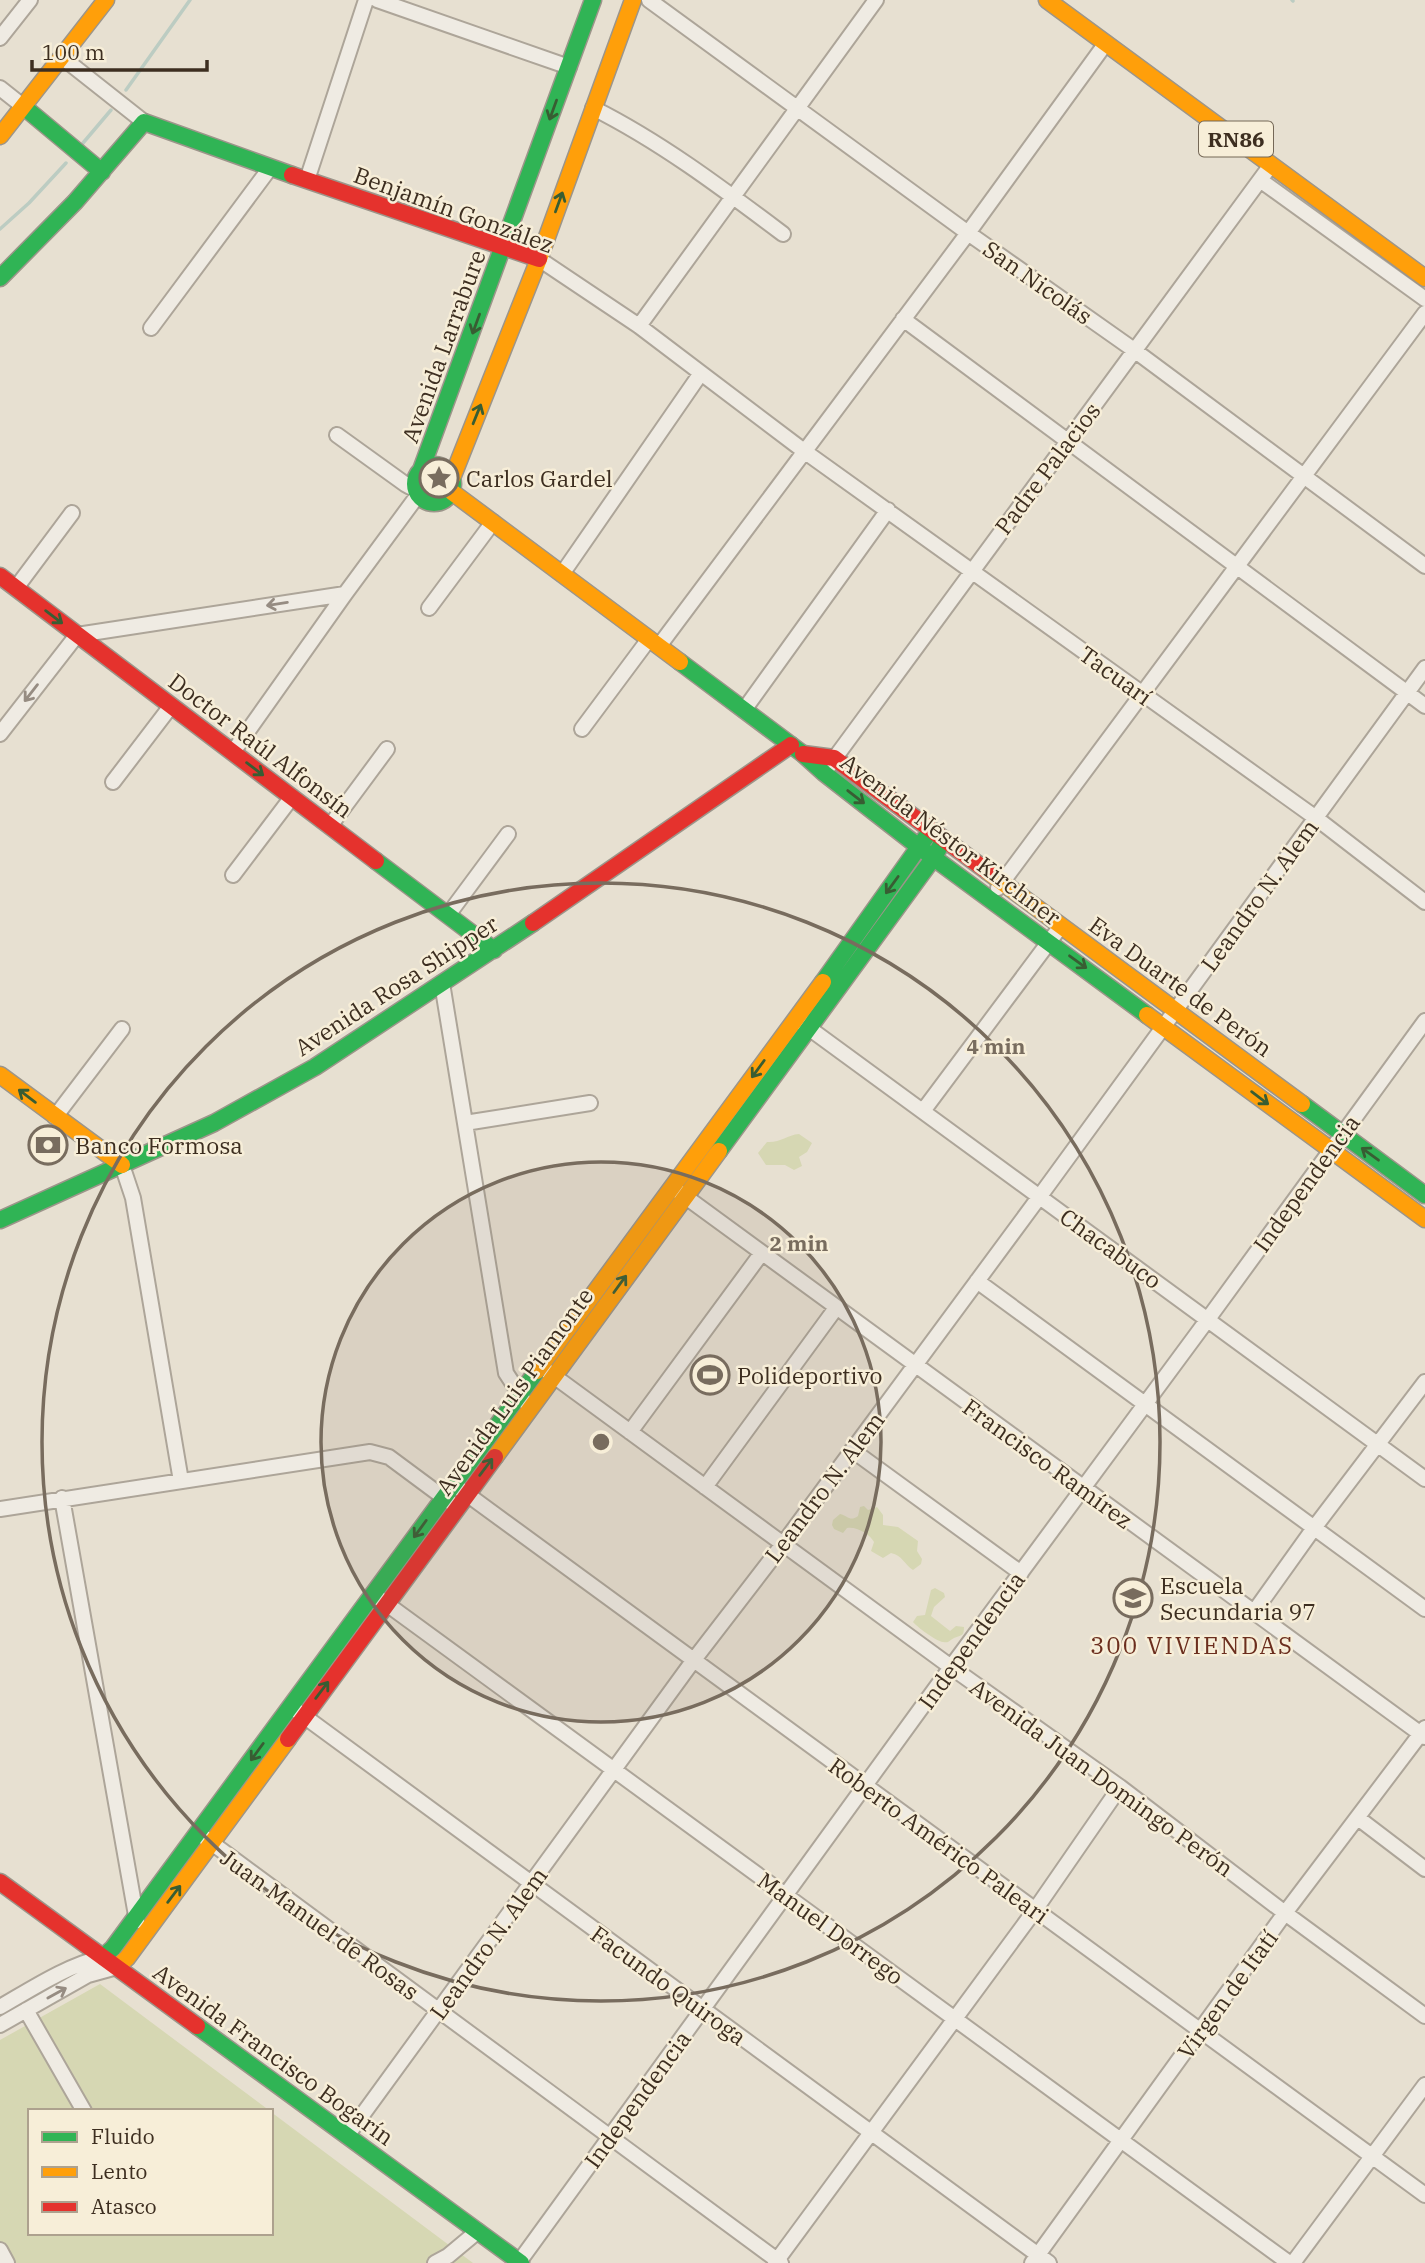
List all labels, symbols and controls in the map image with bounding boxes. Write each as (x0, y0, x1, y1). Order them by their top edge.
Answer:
scale bar (32, 28, 206, 72)
text: 100 m (42, 38, 105, 66)
one-way arrow (546, 99, 558, 121)
road number: RN86 (1199, 122, 1273, 156)
street label: Benjamín González (350, 159, 558, 259)
one-way arrow (554, 191, 567, 213)
street label: San Nicolás (978, 233, 1098, 331)
street label: Avenida Larrabure (394, 246, 492, 446)
one-way arrow (469, 313, 481, 335)
street label: Padre Palacios (988, 396, 1106, 540)
one-way arrow (472, 404, 485, 425)
place icon: Carlos Gardel (418, 457, 460, 499)
place label: Carlos Gardel (466, 463, 613, 493)
one-way arrow (266, 598, 289, 611)
one-way arrow (45, 610, 63, 625)
street label: Tacuarí (1074, 639, 1158, 711)
street label: Doctor Raúl Alfonsín (163, 666, 359, 824)
one-way arrow (23, 683, 38, 702)
street label: Avenida Néstor Kirchner (835, 746, 1067, 932)
one-way arrow (246, 762, 264, 777)
one-way arrow (846, 790, 864, 805)
street label: Leandro N. Alem (1194, 813, 1324, 977)
one-way arrow (884, 875, 899, 894)
street label: Avenida Rosa Shipper (289, 908, 503, 1062)
street label: Eva Duarte de Perón (1083, 909, 1279, 1063)
one-way arrow (1068, 954, 1087, 969)
text: 4 min (967, 1032, 1025, 1060)
one-way arrow (751, 1060, 766, 1079)
one-way arrow (18, 1089, 37, 1104)
one-way arrow (1251, 1090, 1269, 1105)
street label: Independencia (1246, 1108, 1366, 1258)
bank icon: Banco Formosa (27, 1124, 69, 1166)
place label: Banco Formosa (75, 1130, 243, 1160)
one-way arrow (1361, 1147, 1380, 1162)
street label: Chacabuco (1054, 1201, 1168, 1295)
text: 2 min (770, 1229, 828, 1257)
one-way arrow (613, 1275, 628, 1294)
street label: Avenida Luis Piamonte (429, 1281, 599, 1501)
sports icon: Polideportivo (689, 1354, 731, 1396)
place label: Polideportivo (737, 1360, 882, 1390)
street label: Francisco Ramírez (957, 1391, 1139, 1535)
street label: Leandro N. Alem (758, 1406, 891, 1568)
centre of rings (589, 1430, 613, 1454)
one-way arrow (478, 1459, 493, 1477)
one-way arrow (413, 1519, 428, 1538)
street label: Independencia (911, 1565, 1031, 1715)
place label: Escuela Secundaria 97 (1160, 1570, 1316, 1626)
school or university icon: Escuela Secundaria 97 (1112, 1577, 1154, 1619)
district label: 300 VIVIENDAS (1090, 1629, 1294, 1661)
street label: Avenida Juan Domingo Perón (964, 1671, 1240, 1883)
one-way arrow (315, 1681, 329, 1700)
one-way arrow (249, 1742, 264, 1761)
street label: Roberto Américo Paleari (823, 1750, 1055, 1930)
street label: Juan Manuel de Rosas (215, 1842, 425, 2006)
street label: Leandro N. Alem (423, 1861, 553, 2025)
street label: Manuel Dorrego (752, 1865, 910, 1991)
one-way arrow (166, 1885, 181, 1904)
street label: Facundo Quiroga (585, 1918, 753, 2052)
street label: Virgen de Itatí (1170, 1924, 1284, 2064)
street label: Avenida Francisco Bogarín (148, 1956, 400, 2152)
one-way arrow (46, 1986, 67, 1999)
street label: Independencia (577, 2024, 697, 2174)
legend (28, 2109, 273, 2235)
text: Fluido (91, 2122, 155, 2150)
text: Lento (91, 2157, 147, 2185)
text: Atasco (91, 2192, 157, 2220)

